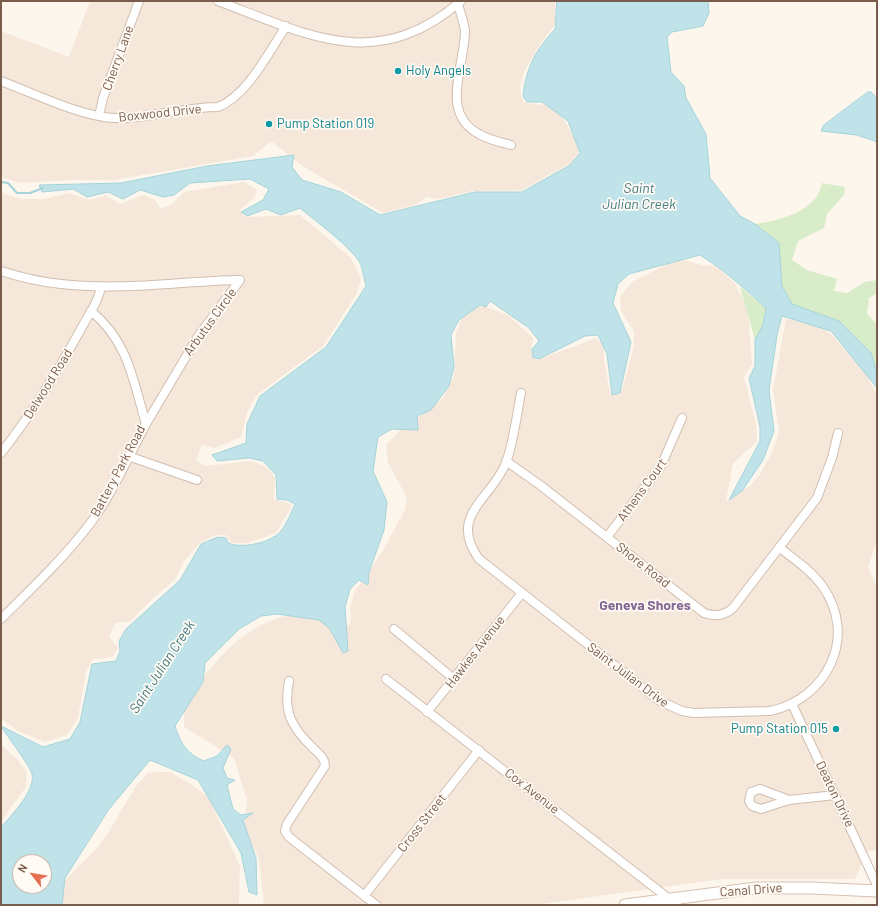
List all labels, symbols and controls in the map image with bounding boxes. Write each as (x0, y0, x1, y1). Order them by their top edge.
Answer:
street label: Cherry Lane (99, 23, 137, 93)
place label: Holy Angels (406, 63, 471, 79)
marker: Holy Angels (393, 66, 403, 76)
street label: Boxwood Drive (118, 101, 202, 125)
place label: Pump Station 019 (277, 116, 374, 132)
marker: Pump Station 019 (264, 119, 274, 129)
water label: Saint Julian Creek (602, 180, 676, 212)
street label: Arbutus Circle (180, 285, 240, 359)
street label: Delwood Road (20, 346, 76, 422)
street label: Battery Park Road (87, 423, 149, 519)
street label: Athens Court (614, 456, 670, 524)
street label: Shore Road (613, 539, 673, 591)
district label: Geneva Shores (599, 597, 691, 613)
street label: Hawkes Avenue (442, 613, 508, 691)
water label: Saint Julian Creek (126, 617, 198, 717)
street label: Saint Julian Drive (584, 639, 672, 711)
place label: Pump Station 015 (731, 721, 828, 737)
marker: Pump Station 015 (831, 724, 841, 734)
street label: Deaton Drive (812, 758, 858, 830)
street label: Cox Avenue (502, 765, 562, 817)
street label: Cross Street (394, 791, 450, 855)
north arrow (12, 854, 52, 894)
text: N (15, 862, 30, 875)
street label: Canal Drive (719, 880, 783, 900)

